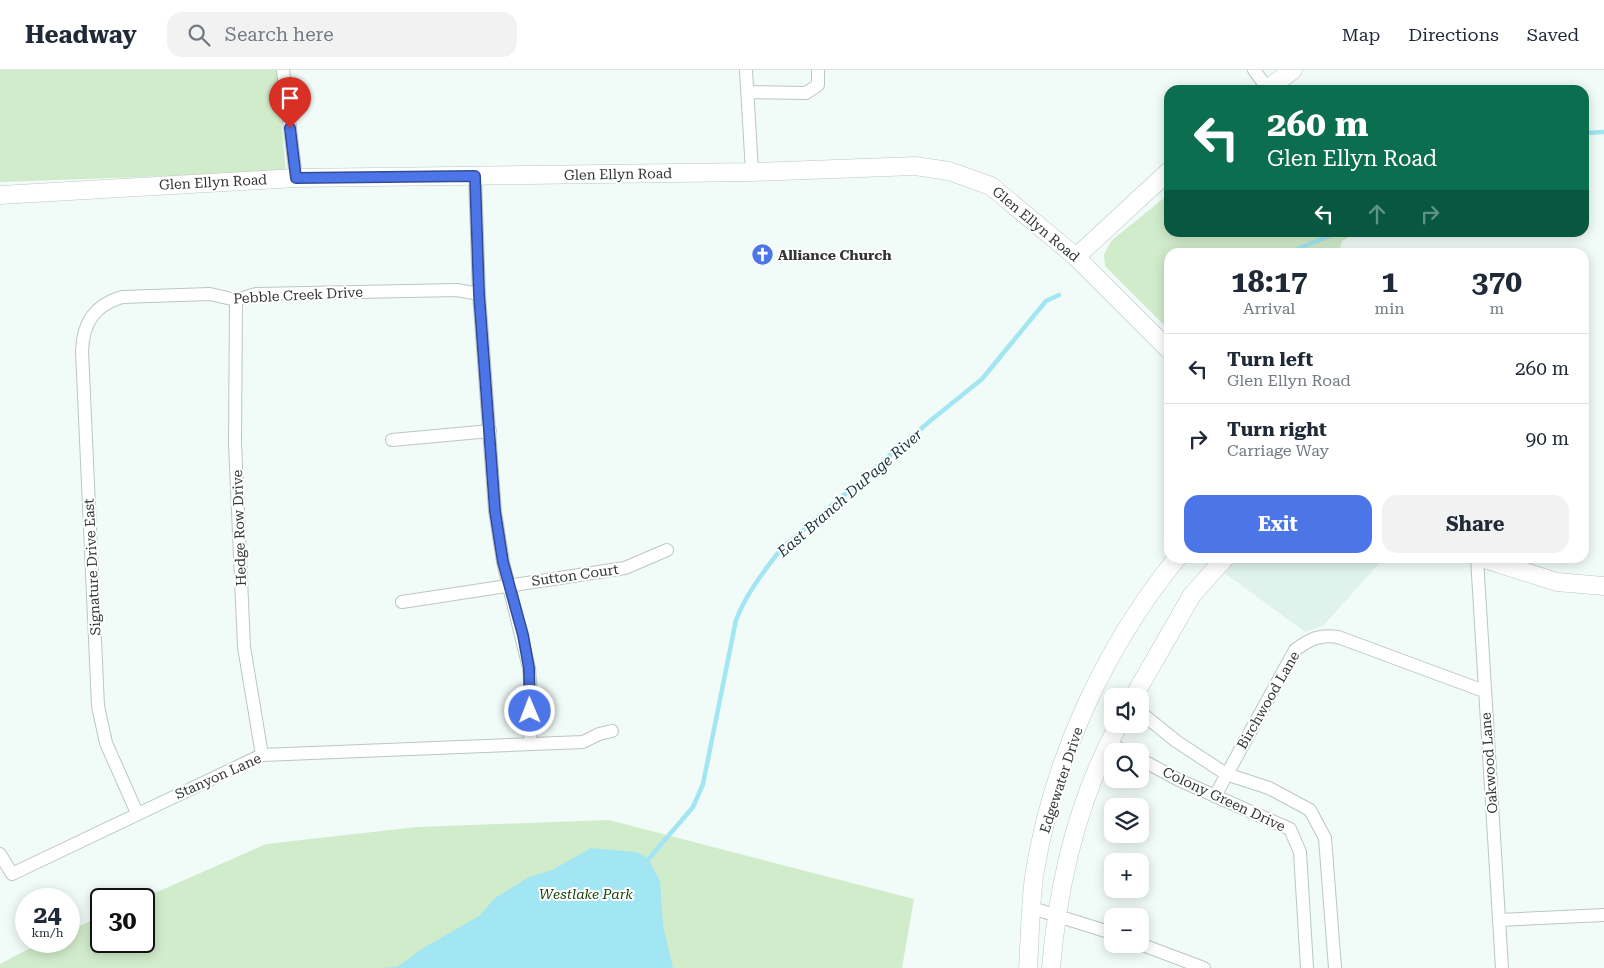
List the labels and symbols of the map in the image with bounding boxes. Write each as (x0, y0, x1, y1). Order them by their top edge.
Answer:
pin (269, 77, 311, 128)
street label: Glen Ellyn Road (564, 165, 672, 183)
street label: Glen Ellyn Road (159, 171, 268, 193)
street label: Glen Ellyn Road (989, 183, 1083, 265)
church icon: Alliance Church (750, 243, 774, 267)
place label: Alliance Church (778, 247, 892, 263)
street label: Pebble Creek Drive (233, 284, 364, 306)
water label: East Branch DuPage River (773, 425, 927, 561)
street label: Hedge Row Drive (229, 469, 249, 587)
street label: Signature Drive East (80, 498, 104, 636)
street label: Sutton Court (530, 561, 620, 589)
street label: Birchwood Lane (1233, 648, 1303, 752)
position arrow (503, 684, 555, 736)
street label: Oakwood Lane (1477, 711, 1501, 814)
street label: Edgewater Drive (1036, 725, 1086, 835)
street label: Stanyon Lane (172, 750, 264, 802)
street label: Colony Green Drive (1160, 764, 1288, 835)
park label: Westlake Park (539, 886, 633, 902)
speed limit sign: 30 (90, 888, 155, 953)

